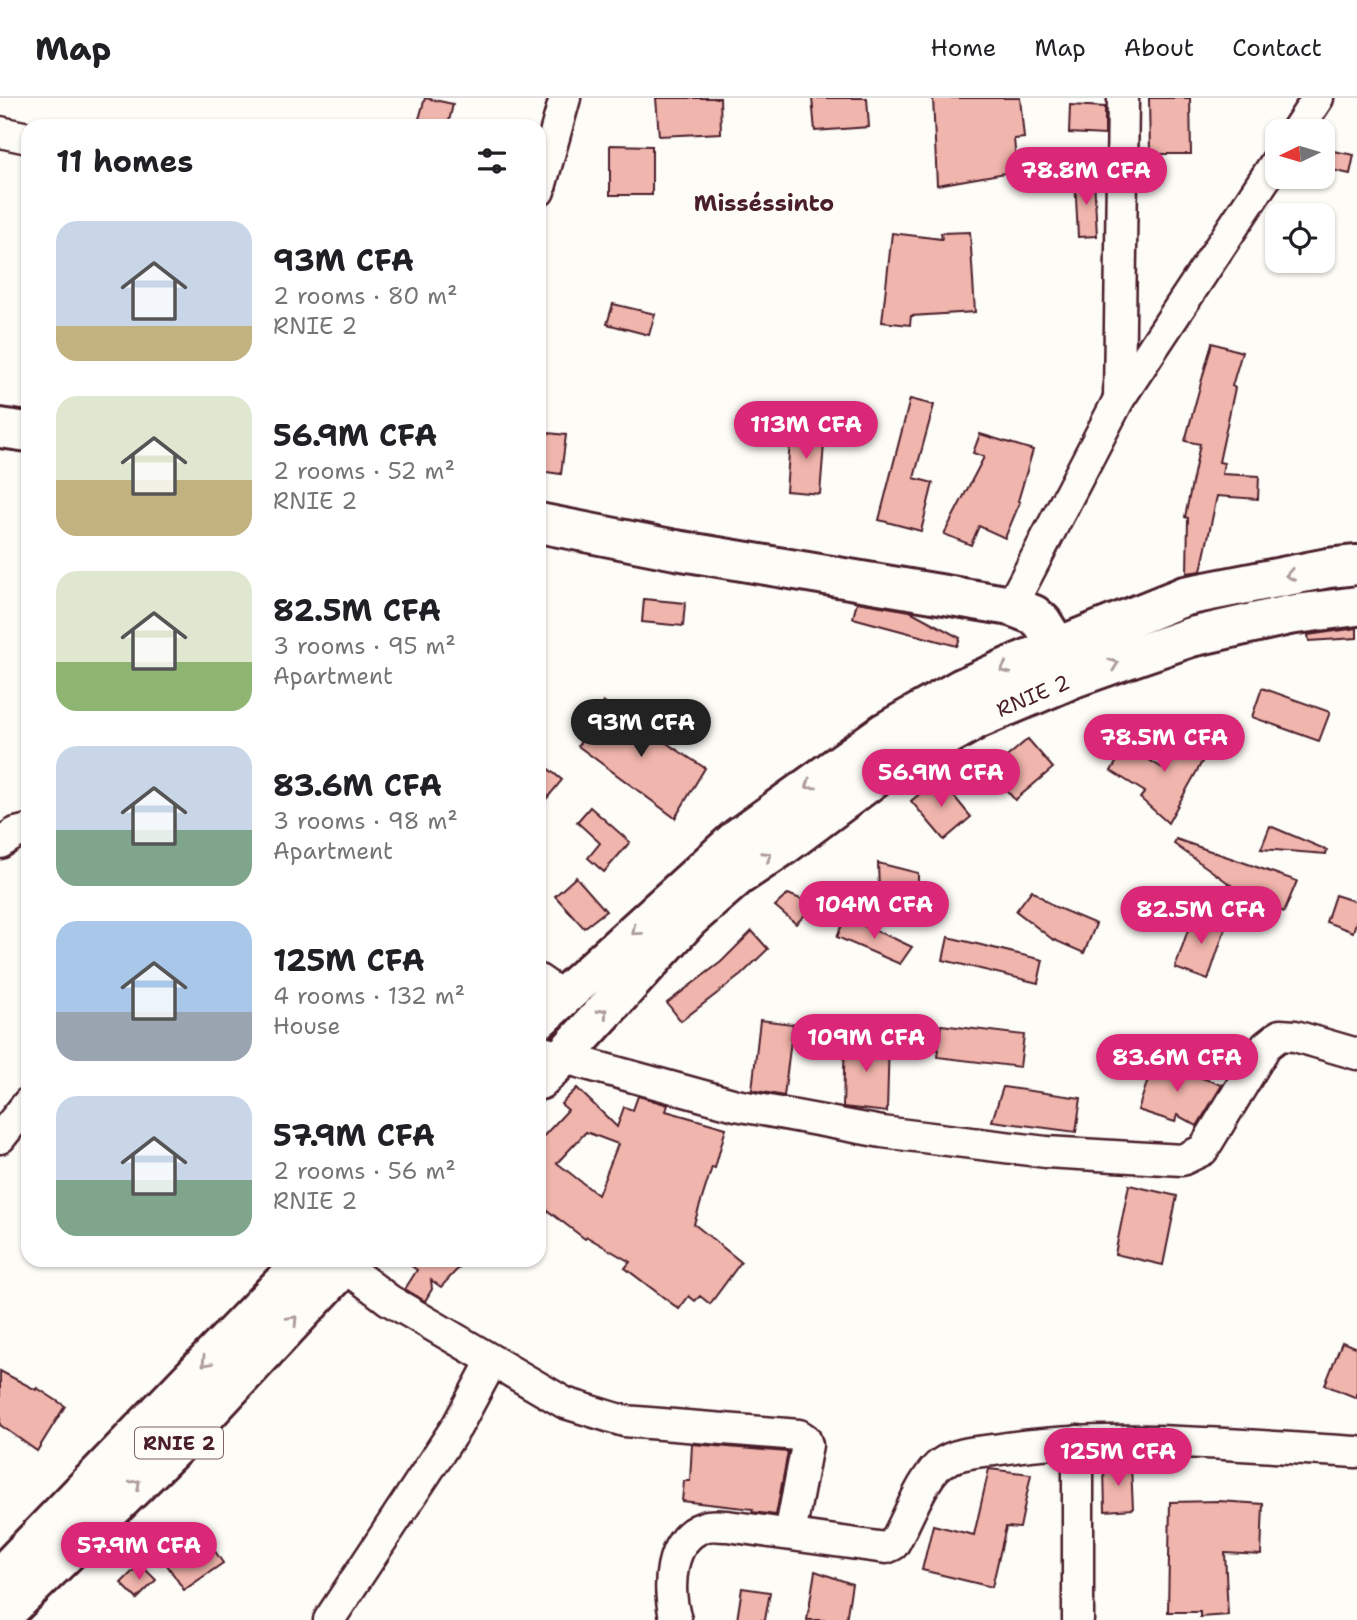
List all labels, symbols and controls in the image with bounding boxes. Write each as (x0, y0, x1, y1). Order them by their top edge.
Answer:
text: Map (35, 26, 111, 71)
text: Home (930, 32, 996, 64)
text: Map (1034, 32, 1086, 64)
text: About (1124, 32, 1194, 64)
text: Contact (1232, 32, 1322, 64)
north arrow (1265, 119, 1335, 189)
map controls (1265, 119, 1335, 273)
text: 11 homes (56, 141, 193, 182)
icon: filters (473, 142, 511, 180)
pin: 78.8M CFA (1006, 148, 1166, 207)
text: 78.8M CFA (1021, 155, 1151, 185)
district label: Misséssinto (694, 188, 834, 218)
button: locate (1265, 203, 1335, 273)
text: 93M CFA (273, 240, 414, 281)
icon: home (112, 249, 196, 333)
text: 2 rooms · 80 m² (273, 281, 458, 311)
text: RNIE 2 (273, 311, 357, 341)
pin: 113M CFA (734, 402, 878, 461)
text: 113M CFA (750, 409, 862, 439)
text: 56.9M CFA (273, 415, 437, 456)
icon: home (112, 424, 196, 508)
text: 2 rooms · 52 m² (273, 456, 455, 486)
text: RNIE 2 (273, 486, 357, 516)
one-way arrow (1284, 567, 1296, 582)
text: 82.5M CFA (273, 590, 441, 631)
icon: home (112, 599, 196, 683)
text: 3 rooms · 95 m² (273, 631, 456, 661)
one-way arrow (1107, 658, 1119, 672)
text: Apartment (273, 661, 393, 691)
one-way arrow (1000, 661, 1012, 675)
street label: RNIE 2 (992, 668, 1074, 724)
pin: 93M CFA (576, 700, 706, 759)
text: 93M CFA (587, 707, 695, 737)
pin: 78.5M CFA (1084, 714, 1244, 774)
text: 78.5M CFA (1100, 722, 1228, 752)
pin: 56.9M CFA (861, 750, 1021, 809)
text: 56.9M CFA (878, 757, 1004, 787)
text: 83.6M CFA (273, 765, 442, 806)
icon: home (112, 774, 196, 858)
one-way arrow (805, 776, 818, 789)
text: 3 rooms · 98 m² (273, 806, 458, 836)
text: Apartment (273, 836, 393, 866)
one-way arrow (759, 852, 772, 865)
pin: 104M CFA (802, 882, 946, 941)
pin: 82.5M CFA (1121, 886, 1281, 946)
text: 104M CFA (815, 889, 933, 919)
text: 82.5M CFA (1137, 894, 1265, 924)
one-way arrow (631, 923, 644, 935)
text: 125M CFA (273, 940, 425, 981)
icon: home (112, 949, 196, 1033)
text: 4 rooms · 132 m² (273, 981, 465, 1011)
one-way arrow (595, 1008, 607, 1021)
text: House (273, 1011, 341, 1041)
pin: 109M CFA (794, 1014, 938, 1074)
text: 109M CFA (807, 1022, 925, 1052)
pin: 83.6M CFA (1097, 1034, 1257, 1094)
text: 83.6M CFA (1112, 1042, 1242, 1072)
text: 57.9M CFA (273, 1115, 435, 1156)
icon: home (112, 1124, 196, 1208)
text: 2 rooms · 56 m² (273, 1156, 456, 1186)
text: RNIE 2 (273, 1186, 357, 1216)
one-way arrow (285, 1315, 298, 1328)
one-way arrow (202, 1354, 215, 1367)
road number: RNIE 2 (135, 1428, 223, 1458)
pin: 125M CFA (1046, 1428, 1190, 1488)
text: 125M CFA (1060, 1436, 1176, 1466)
one-way arrow (128, 1480, 141, 1493)
pin: 57.9M CFA (59, 1522, 219, 1582)
text: 57.9M CFA (77, 1530, 201, 1560)

